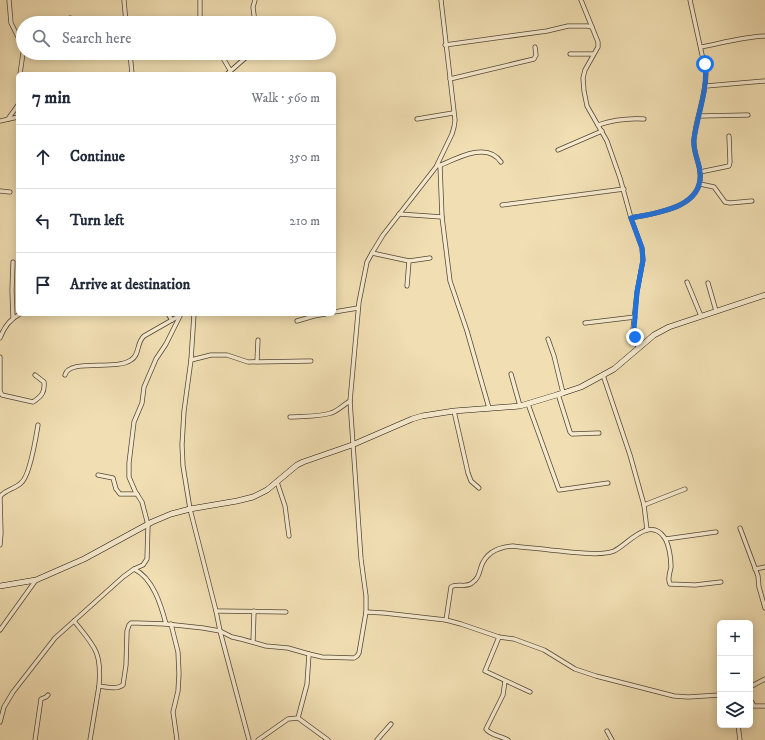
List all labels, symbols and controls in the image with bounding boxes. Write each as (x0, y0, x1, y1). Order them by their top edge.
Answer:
search box (16, 16, 336, 60)
icon: search (30, 27, 52, 49)
text: Search here (62, 29, 131, 48)
route start (696, 55, 714, 73)
text: 7 min (32, 87, 71, 109)
text: Walk · 560 m (252, 90, 320, 106)
icon: ahead (32, 146, 54, 168)
text: Continue (70, 147, 125, 166)
text: 350 m (289, 149, 320, 165)
icon: left (32, 210, 54, 232)
text: Turn left (70, 211, 124, 230)
text: 210 m (289, 213, 320, 229)
icon: arrive (32, 274, 54, 296)
text: Arrive at destination (70, 275, 190, 294)
route end (626, 328, 644, 346)
map controls (717, 620, 753, 728)
button: + (717, 620, 753, 656)
button: − (717, 656, 753, 692)
button: layers (717, 692, 753, 728)

